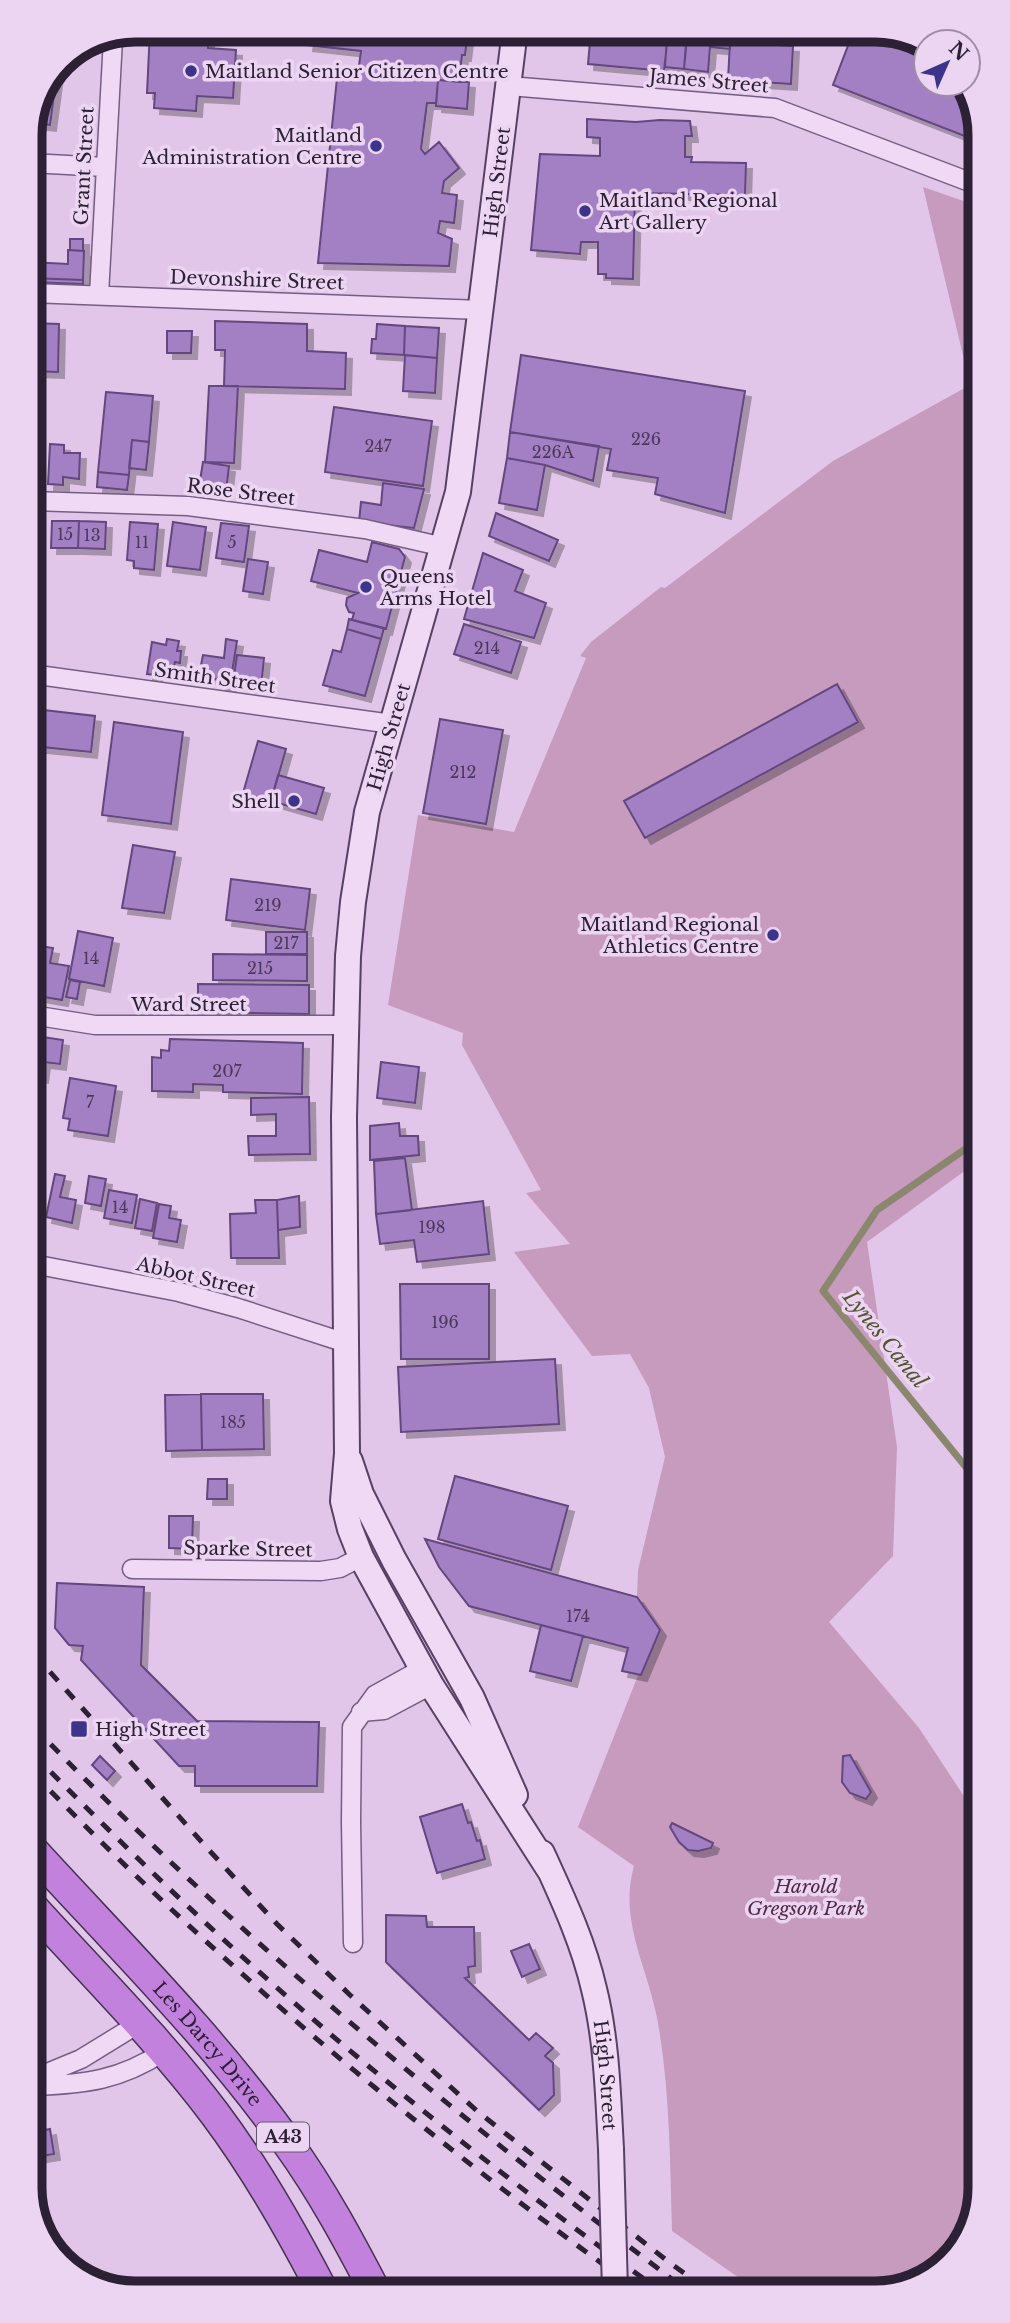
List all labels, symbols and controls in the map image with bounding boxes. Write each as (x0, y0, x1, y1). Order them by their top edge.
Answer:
north arrow (912, 28, 982, 98)
text: N (944, 37, 973, 66)
place label: Maitland Senior Citizen Centre (205, 60, 509, 83)
marker: Maitland Senior Citizen Centre (183, 63, 199, 79)
street label: James Street (645, 64, 771, 98)
street label: Grant Street (69, 105, 99, 226)
place label: Maitland Administration Centre (141, 124, 362, 169)
street label: High Street (479, 125, 515, 239)
marker: Maitland Administration Centre (368, 138, 384, 154)
place label: Maitland Regional Art Gallery (598, 189, 778, 234)
marker: Maitland Regional Art Gallery (577, 203, 593, 219)
street label: Devonshire Street (169, 265, 345, 295)
house number: 226 (631, 429, 661, 449)
house number: 247 (364, 436, 393, 456)
house number: 226A (532, 442, 575, 462)
street label: Rose Street (185, 474, 297, 510)
house number: 15 (57, 524, 73, 544)
house number: 13 (84, 525, 101, 545)
house number: 11 (135, 532, 149, 552)
house number: 5 (227, 532, 237, 552)
place label: Queens Arms Hotel (379, 565, 492, 610)
marker: Queens Arms Hotel (358, 579, 374, 595)
house number: 214 (474, 638, 500, 658)
street label: Smith Street (153, 658, 278, 698)
street label: High Street (363, 680, 416, 794)
house number: 212 (450, 762, 476, 782)
place label: Shell (231, 790, 280, 813)
marker: Shell (286, 793, 302, 809)
house number: 219 (254, 895, 282, 915)
place label: Maitland Regional Athletics Centre (580, 913, 759, 958)
marker: Maitland Regional Athletics Centre (765, 927, 781, 943)
house number: 217 (273, 933, 299, 953)
house number: 14 (83, 948, 99, 968)
house number: 215 (247, 958, 273, 978)
street label: Ward Street (130, 993, 248, 1016)
house number: 207 (212, 1061, 243, 1081)
house number: 7 (86, 1092, 95, 1112)
house number: 14 (112, 1197, 128, 1217)
house number: 198 (418, 1217, 446, 1237)
street label: Abbot Street (133, 1252, 259, 1302)
water label: Lynes Canal (837, 1284, 933, 1394)
house number: 196 (431, 1312, 459, 1332)
house number: 185 (220, 1412, 246, 1432)
street label: Sparke Street (183, 1536, 314, 1562)
house number: 174 (566, 1606, 590, 1626)
place label: High Street (95, 1718, 207, 1741)
marker: High Street (69, 1719, 89, 1739)
park label: Harold Gregson Park (747, 1875, 865, 1920)
street label: Les Darcy Drive (149, 1977, 267, 2111)
street label: High Street (589, 2018, 622, 2132)
road number: A43 (257, 2122, 309, 2152)

